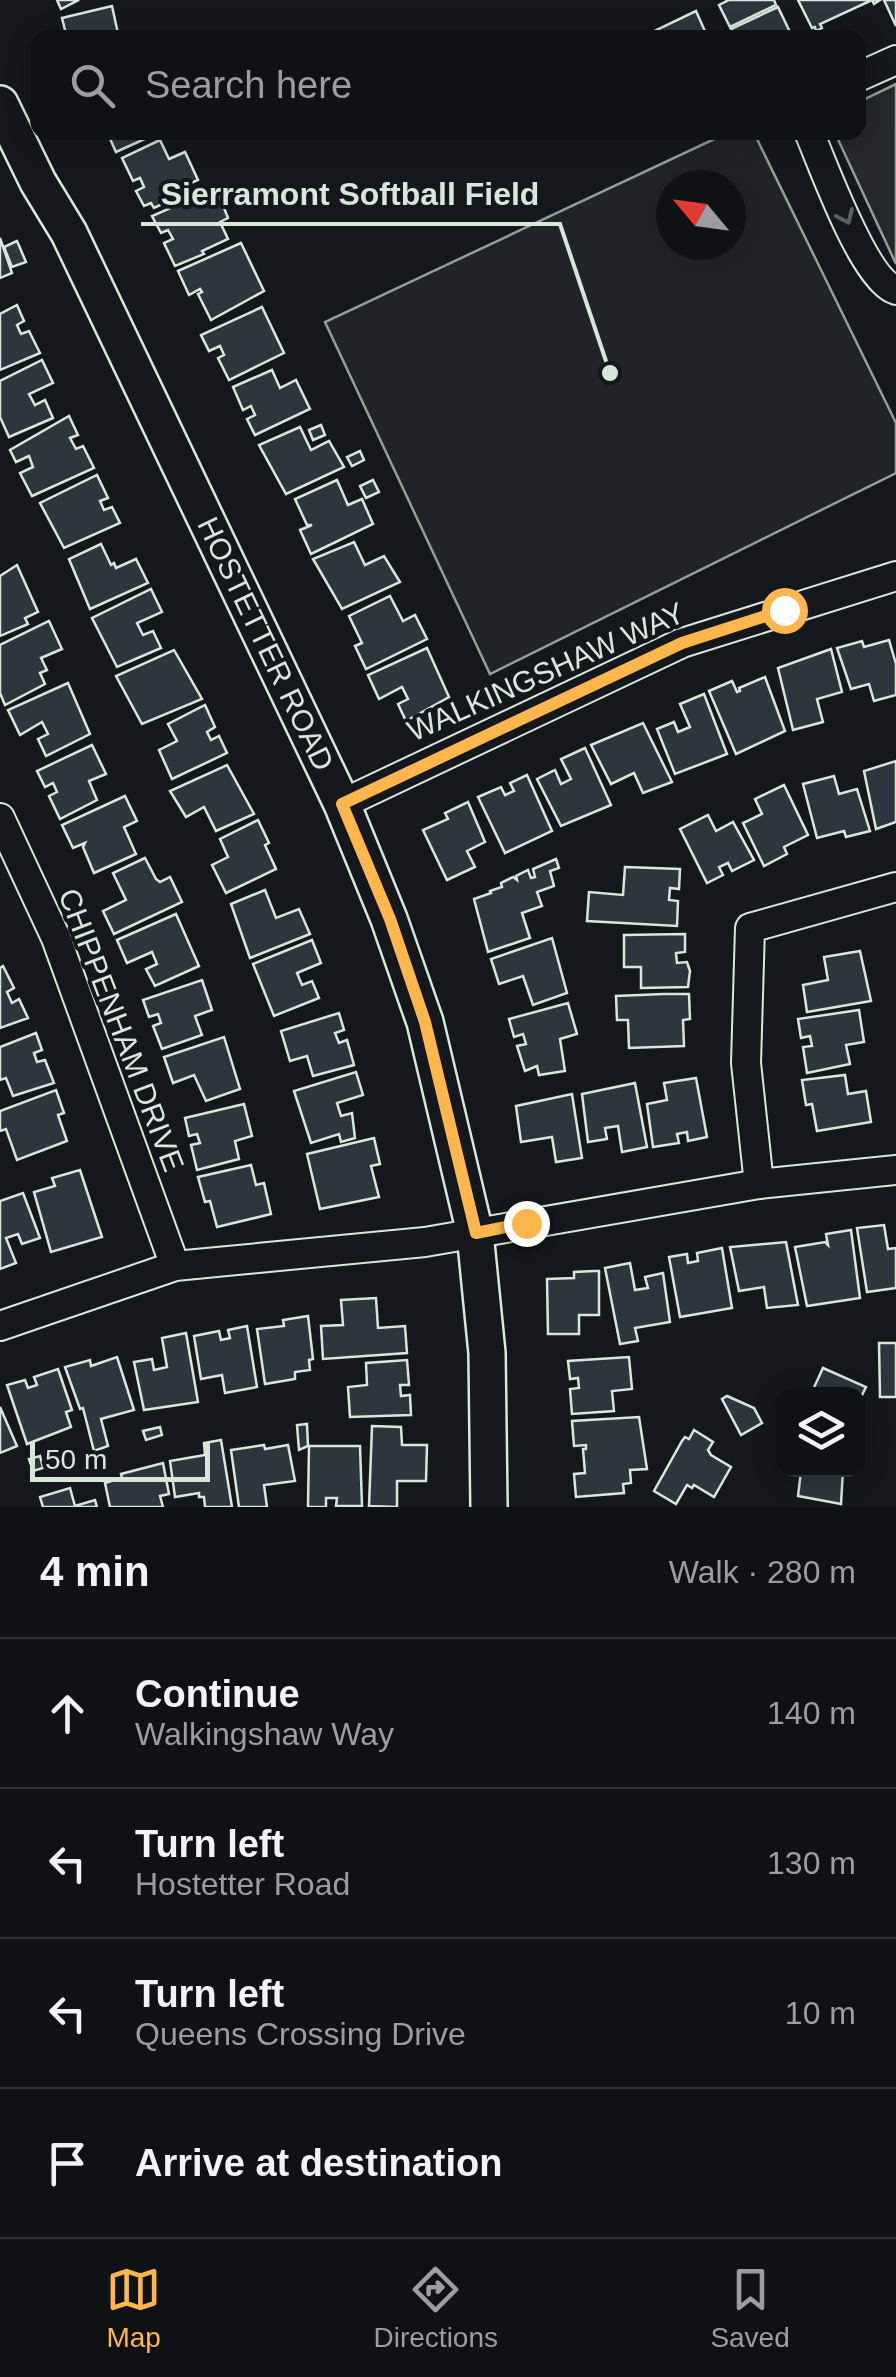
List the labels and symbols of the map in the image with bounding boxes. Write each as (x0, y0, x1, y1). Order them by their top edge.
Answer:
callout: Sierramont Softball Field (141, 162, 560, 224)
north arrow (656, 170, 746, 260)
text: Sierramont Softball Field (161, 176, 539, 212)
one-way arrow (834, 207, 854, 225)
street label: HOSTETTER ROAD (191, 512, 341, 776)
route start (762, 588, 808, 634)
street label: WALKINGSHAW WAY (402, 596, 689, 748)
street label: CHIPPENHAM DRIVE (52, 884, 191, 1176)
route end (504, 1201, 550, 1247)
scale bar (30, 1437, 210, 1482)

